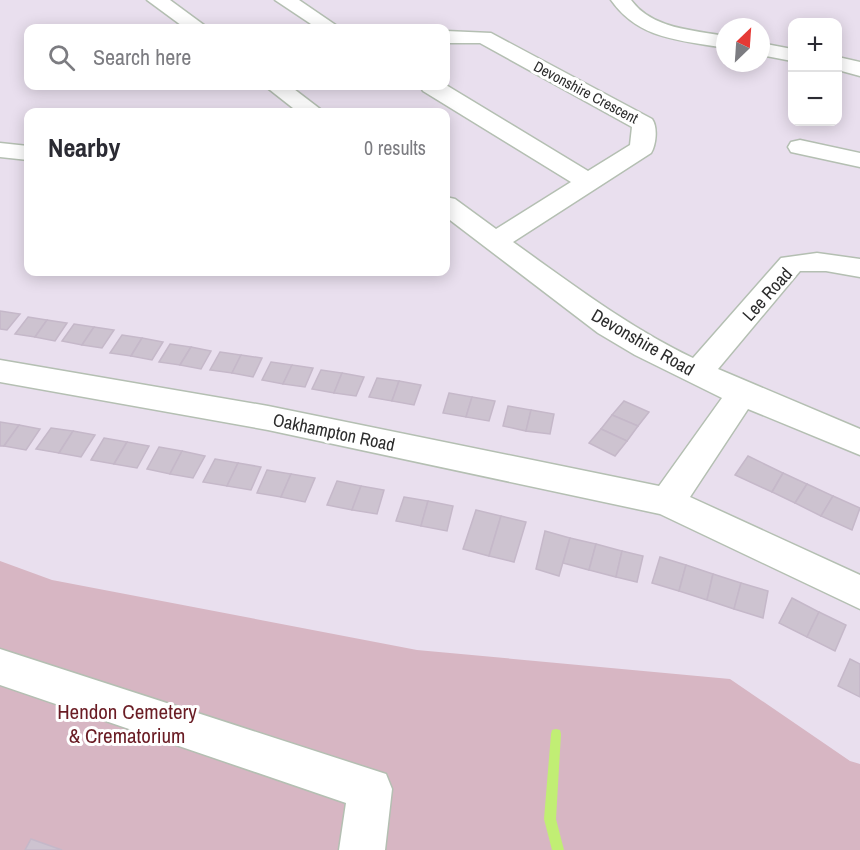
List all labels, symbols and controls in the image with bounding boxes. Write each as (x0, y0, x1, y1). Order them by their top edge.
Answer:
north arrow (716, 18, 770, 72)
map controls (788, 18, 842, 126)
button: + (788, 18, 842, 72)
search box (24, 24, 450, 90)
icon: search (45, 41, 78, 74)
text: Search here (93, 42, 191, 72)
street label: Devonshire Crescent (530, 56, 642, 129)
button: − (788, 72, 842, 126)
text: Nearby (48, 130, 120, 165)
text: 0 results (364, 134, 426, 161)
street label: Lee Road (736, 262, 798, 326)
street label: Devonshire Road (587, 302, 699, 382)
street label: Oakhampton Road (271, 407, 397, 457)
park label: Hendon Cemetery & Crematorium (57, 697, 197, 750)

